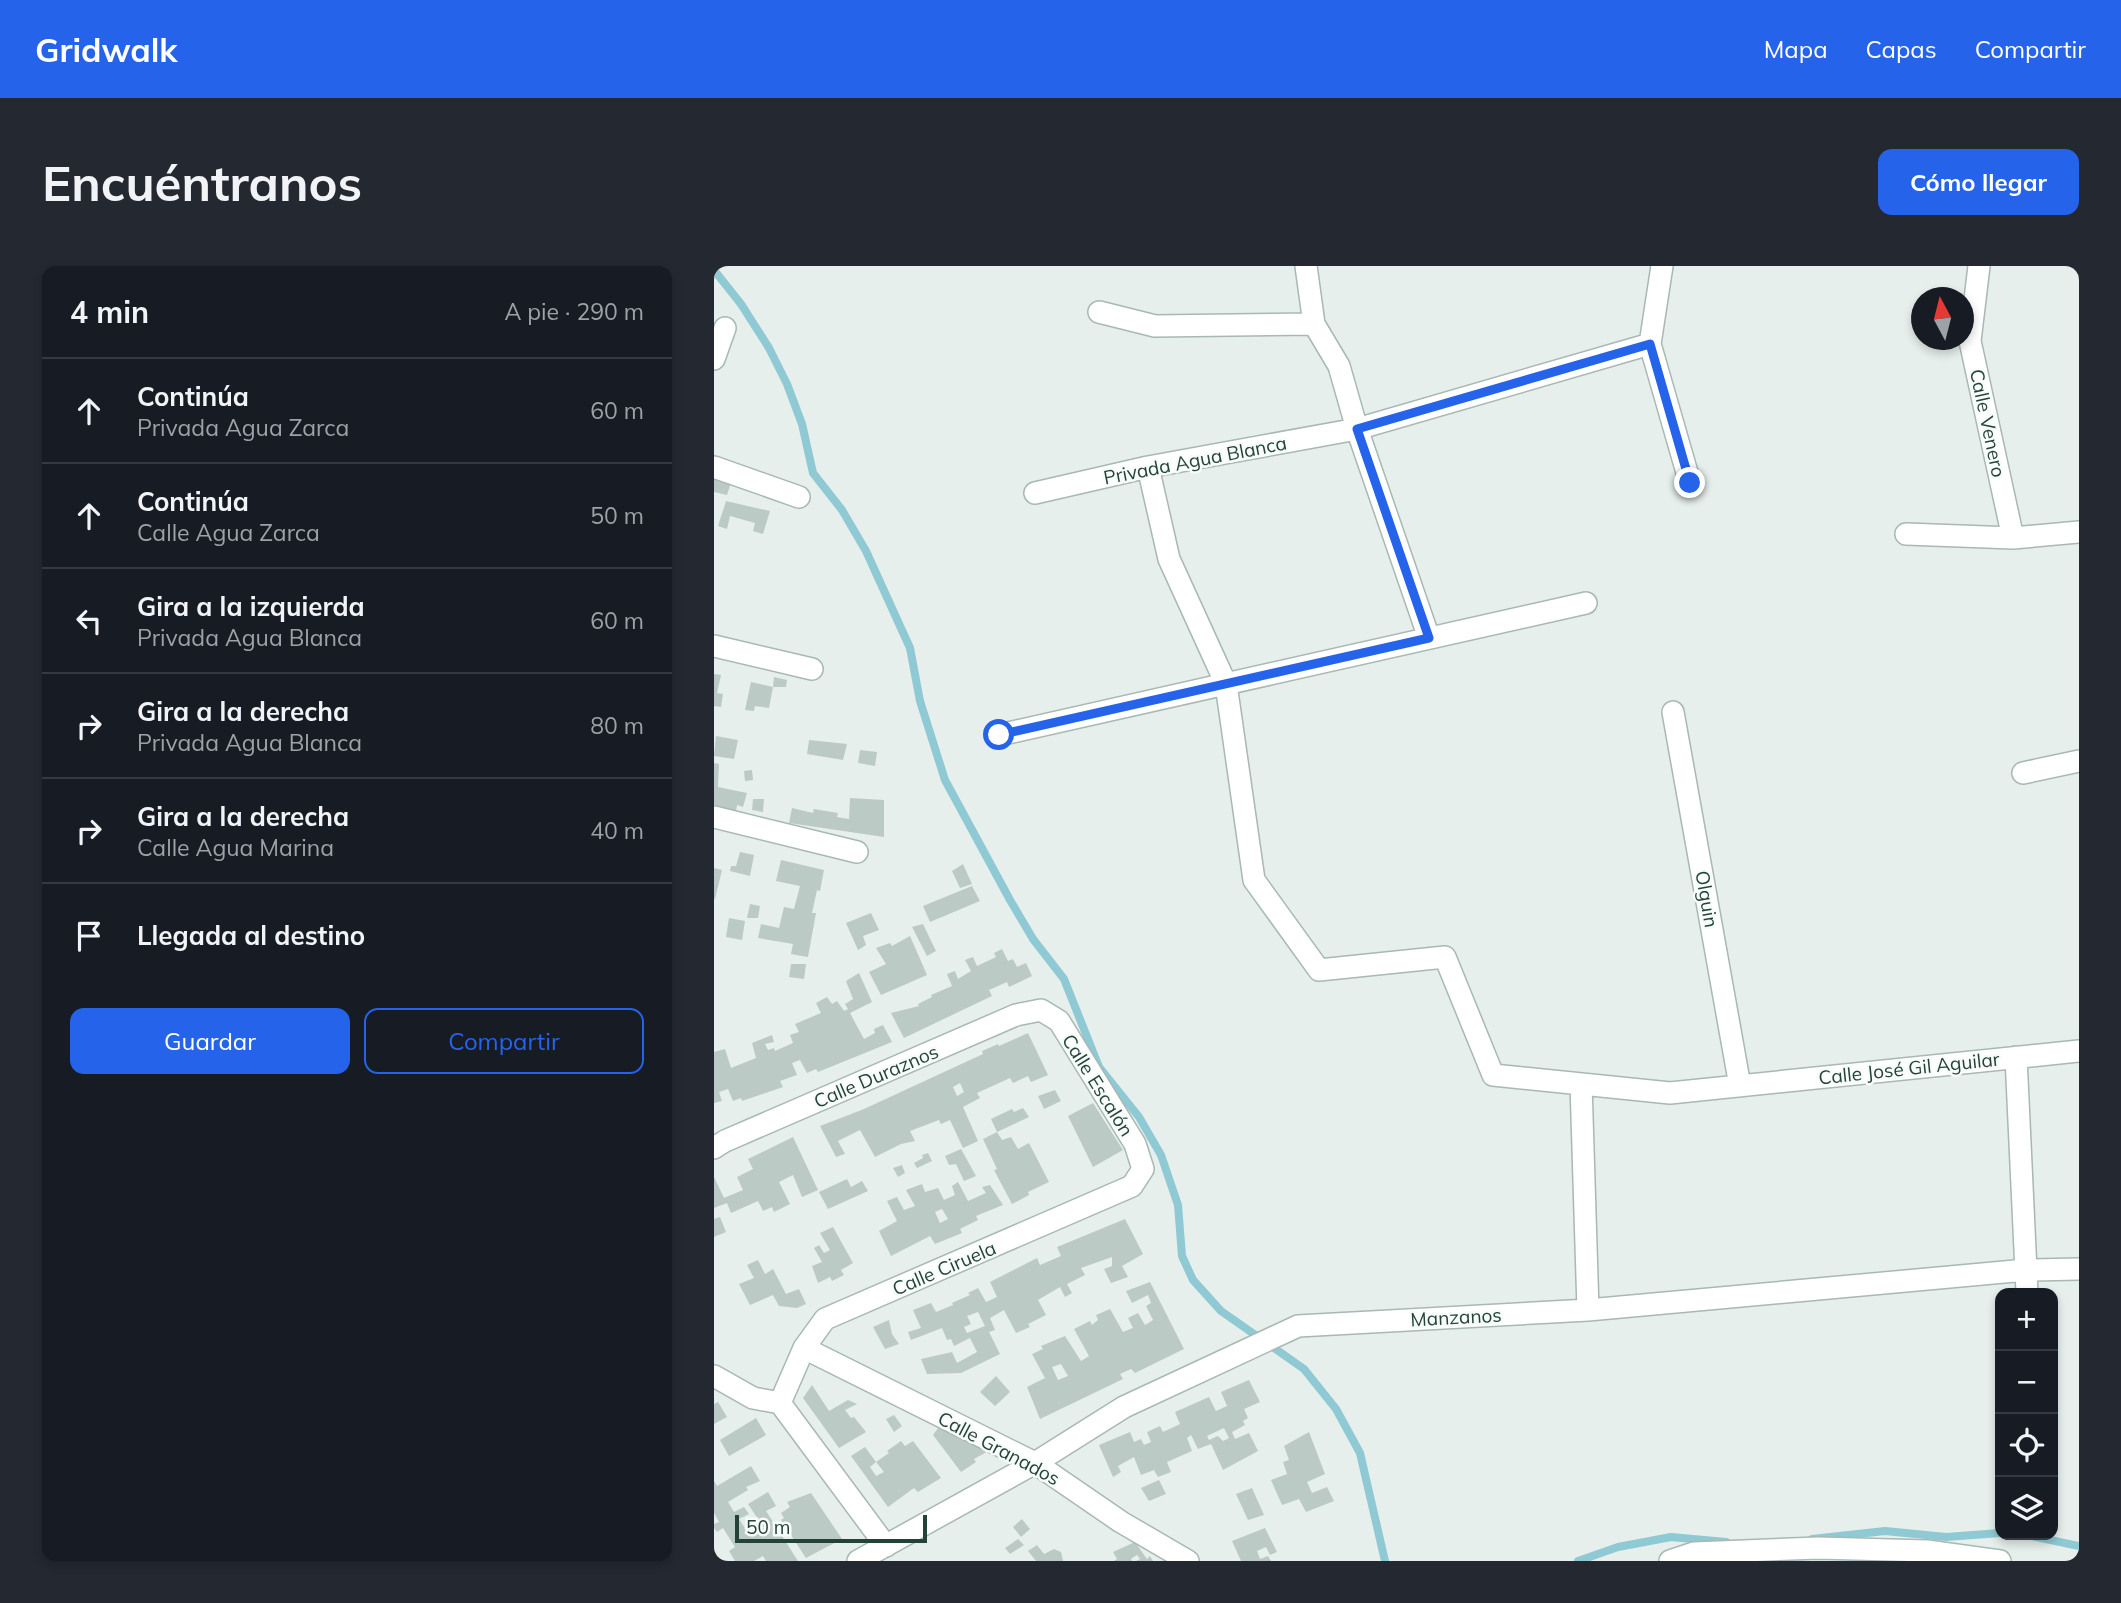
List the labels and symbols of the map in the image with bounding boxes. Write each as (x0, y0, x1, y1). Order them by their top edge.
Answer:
north arrow (1911, 287, 1974, 350)
street label: Calle Venero (1965, 367, 2011, 479)
street label: Privada Agua Blanca (1101, 430, 1289, 490)
route end (1674, 467, 1705, 498)
route start (983, 719, 1014, 750)
street label: Olguin (1690, 869, 1724, 929)
street label: Calle Escalón (1057, 1029, 1139, 1141)
street label: Calle Duraznos (810, 1039, 942, 1113)
street label: Calle José Gil Aguilar (1817, 1047, 2001, 1089)
street label: Calle Ciruela (889, 1235, 999, 1301)
street label: Manzanos (1410, 1303, 1502, 1331)
street label: Calle Granados (934, 1406, 1064, 1490)
scale bar (735, 1512, 928, 1544)

